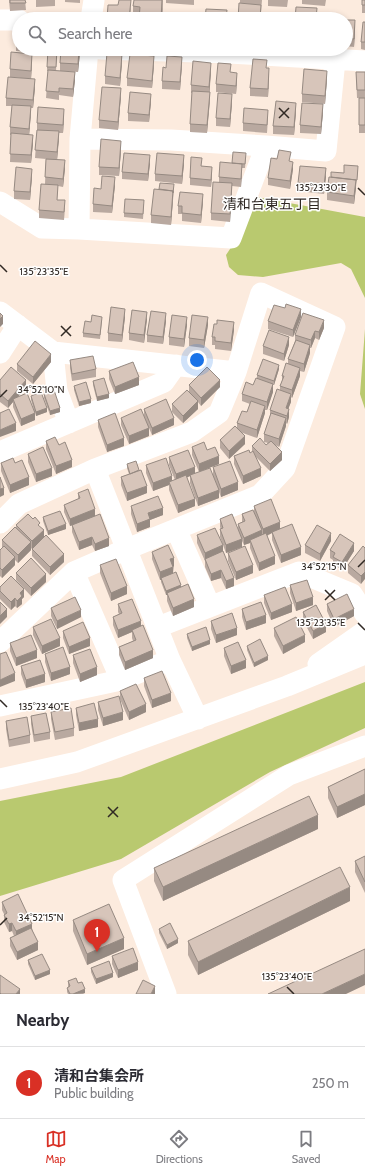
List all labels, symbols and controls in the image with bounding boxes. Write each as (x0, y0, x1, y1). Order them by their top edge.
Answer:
search box (12, 12, 353, 56)
icon: search (26, 23, 48, 45)
text: Search here (58, 25, 133, 43)
text: 135°23'30"E (296, 181, 347, 194)
district label: 清和台東五丁目 (223, 195, 321, 213)
text: 135°23'35"E (20, 265, 69, 278)
your location (187, 350, 207, 370)
text: 34°52'10"N (18, 383, 64, 396)
text: 34°52'15"N (301, 560, 347, 573)
text: 135°23'35"E (297, 616, 346, 629)
text: 135°23'40"E (19, 700, 70, 713)
text: 34°52'15"N (18, 911, 64, 924)
pin: 1 (84, 919, 110, 952)
text: 135°23'40"E (262, 970, 313, 983)
text: Nearby (16, 1010, 69, 1030)
text: 清和台集会所 (54, 1067, 144, 1085)
text: 1 (27, 1075, 31, 1091)
text: 250 m (312, 1075, 349, 1091)
text: Public building (54, 1085, 134, 1101)
tab: Map (45, 1128, 67, 1166)
tab: Directions (156, 1128, 203, 1166)
tab: Saved (292, 1128, 320, 1166)

